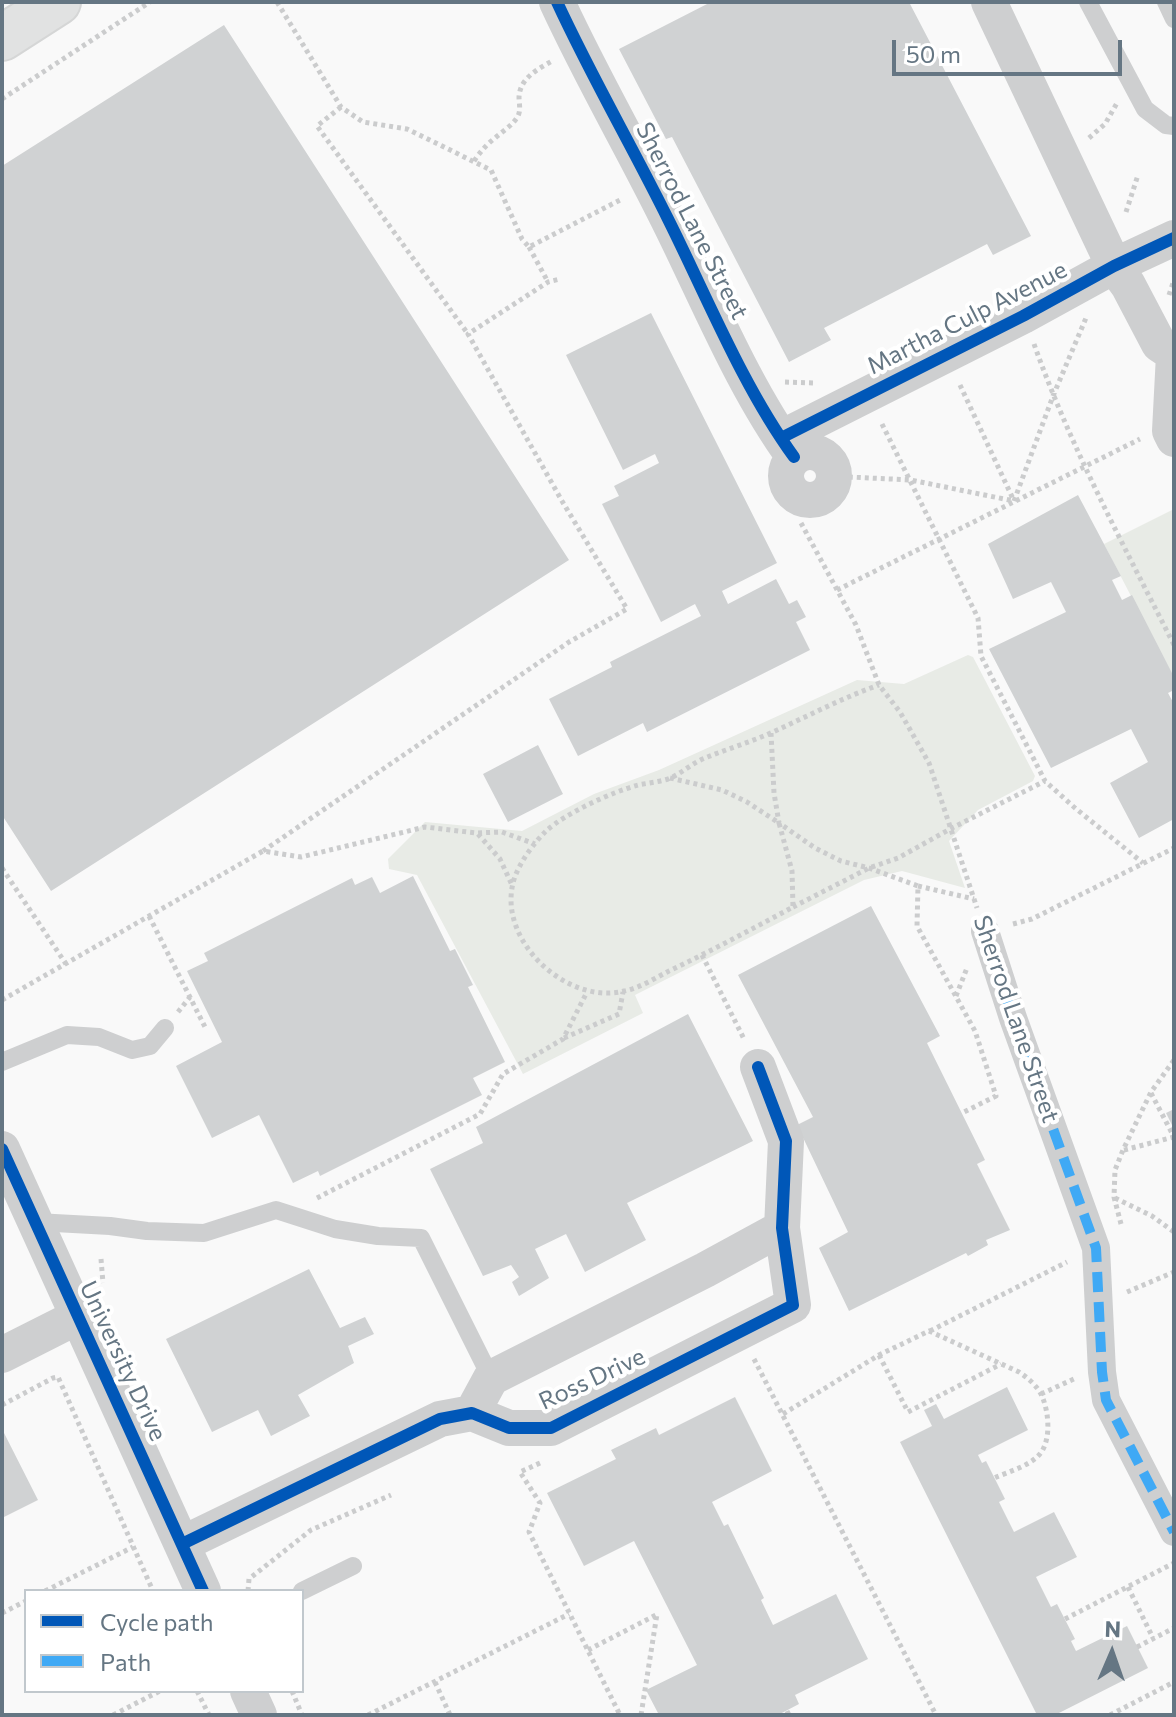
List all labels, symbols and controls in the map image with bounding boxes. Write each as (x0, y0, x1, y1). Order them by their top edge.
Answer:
scale bar (896, 24, 1126, 74)
text: 50 m (906, 39, 961, 68)
street label: Sherrod Lane Street (630, 118, 754, 324)
street label: Martha Culp Avenue (862, 255, 1072, 381)
street label: Sherrod Lane Street (967, 912, 1065, 1126)
street label: University Drive (73, 1276, 173, 1446)
street label: Ross Drive (534, 1342, 650, 1416)
legend (24, 1589, 304, 1693)
text: Cycle path (100, 1607, 214, 1636)
north arrow (1072, 1613, 1152, 1693)
text: N (1104, 1615, 1122, 1642)
text: Path (100, 1647, 151, 1676)

